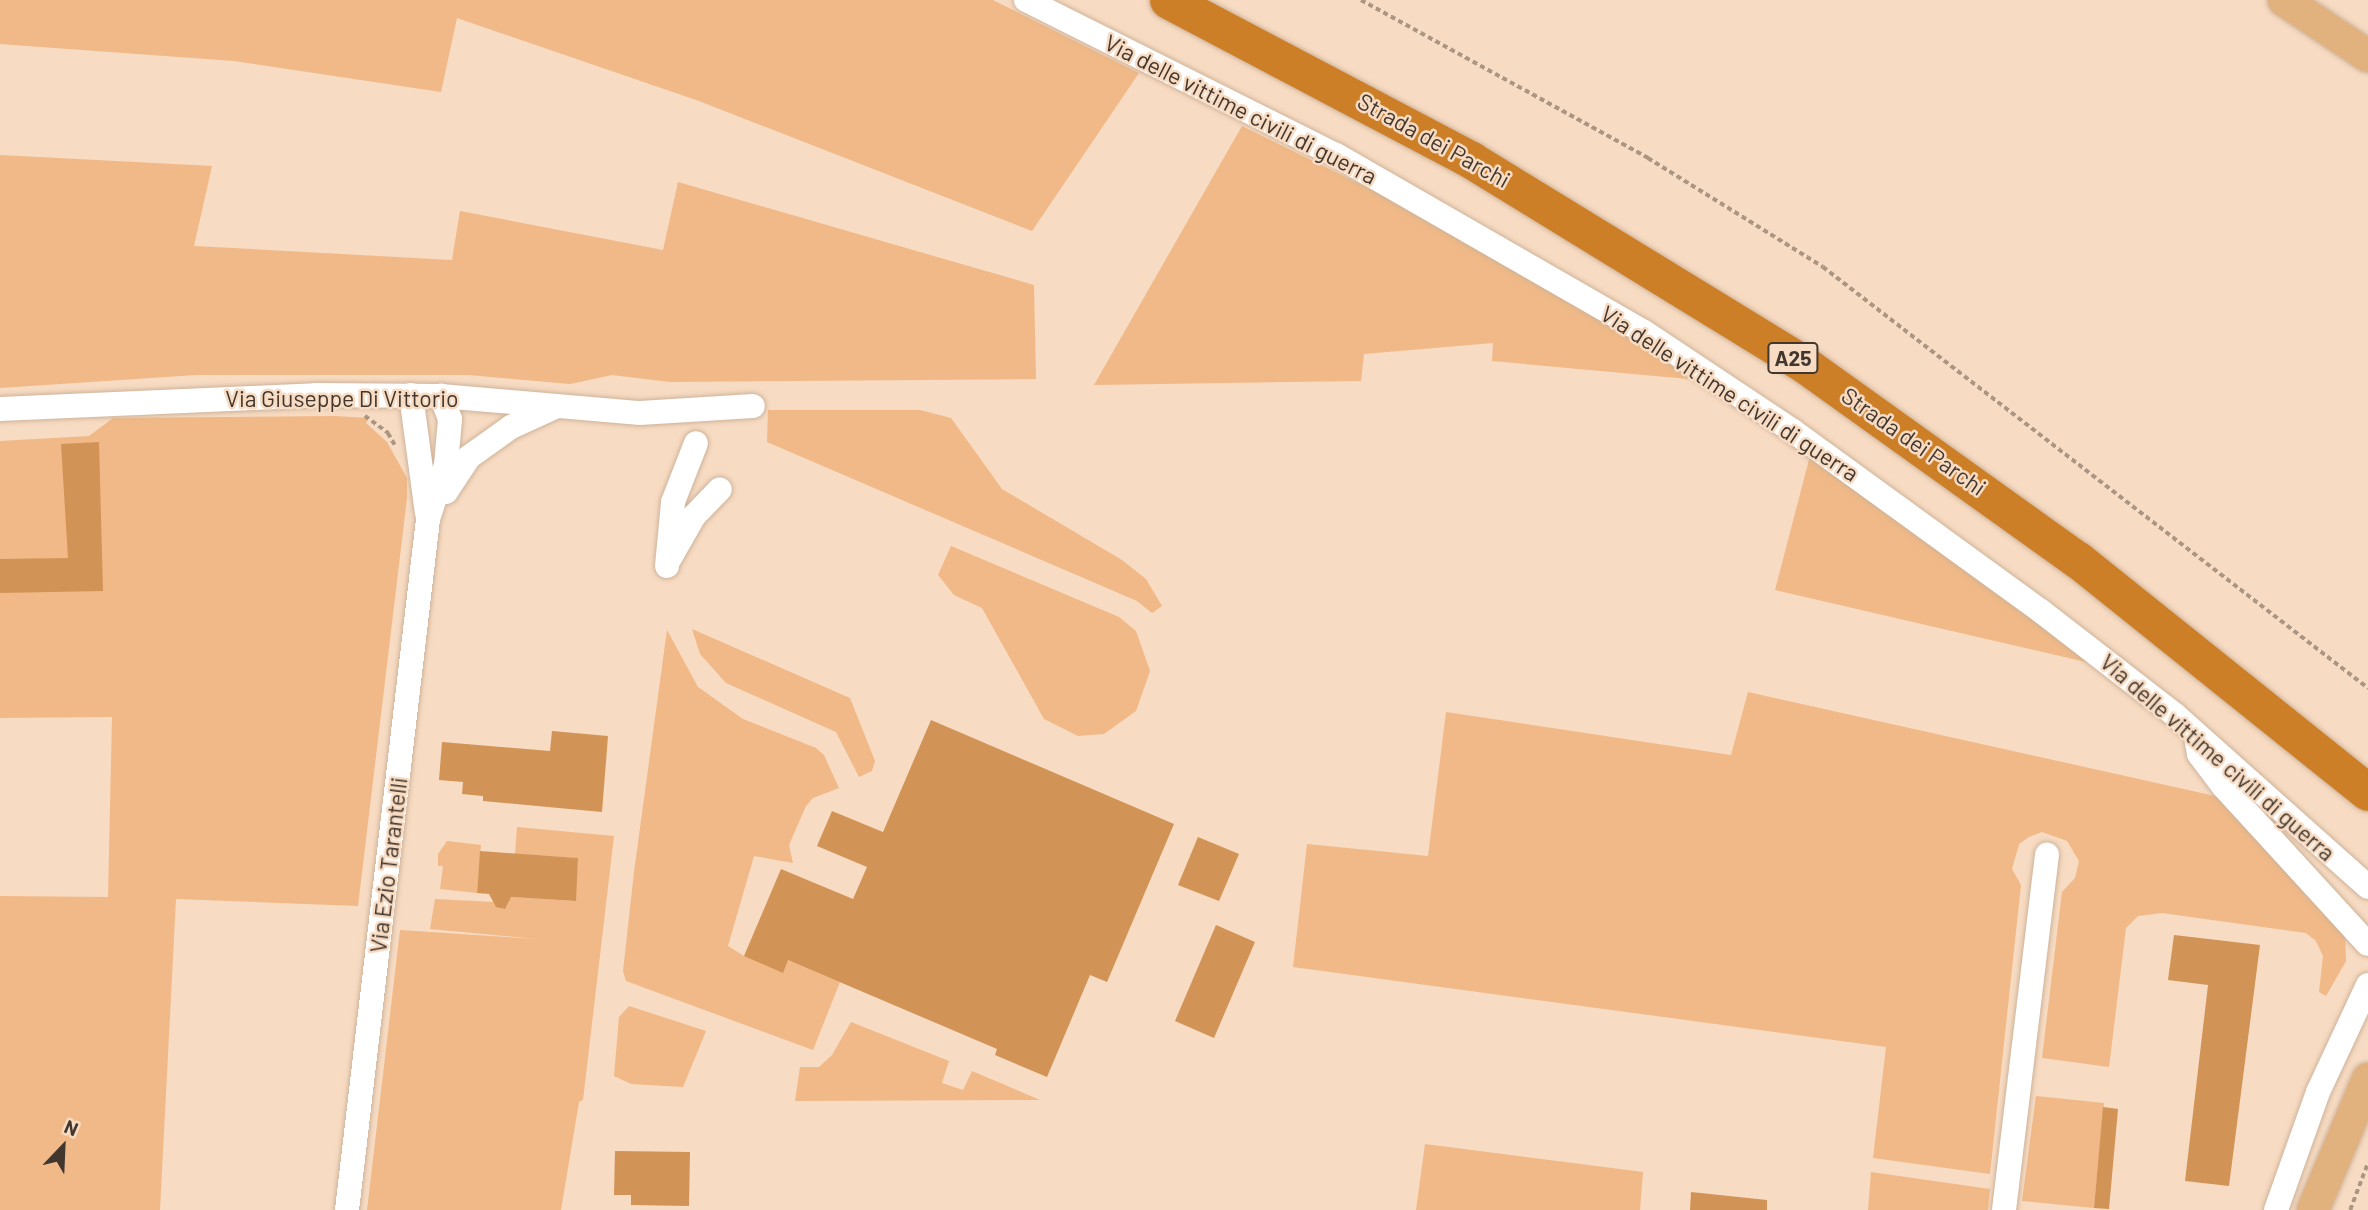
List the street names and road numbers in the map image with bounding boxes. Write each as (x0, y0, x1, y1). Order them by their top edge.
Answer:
street label: Via delle vittime civili di guerra (1100, 28, 1382, 190)
street label: Strada dei Parchi (1353, 87, 1515, 193)
street label: Via delle vittime civili di guerra (1596, 299, 1864, 487)
road number: A25 (1767, 340, 1819, 376)
street label: Strada dei Parchi (1837, 381, 1991, 501)
street label: Via Giuseppe Di Vittorio (225, 384, 459, 412)
street label: Via delle vittime civili di guerra (2095, 648, 2341, 866)
street label: Via Ezio Tarantelli (364, 776, 412, 954)

